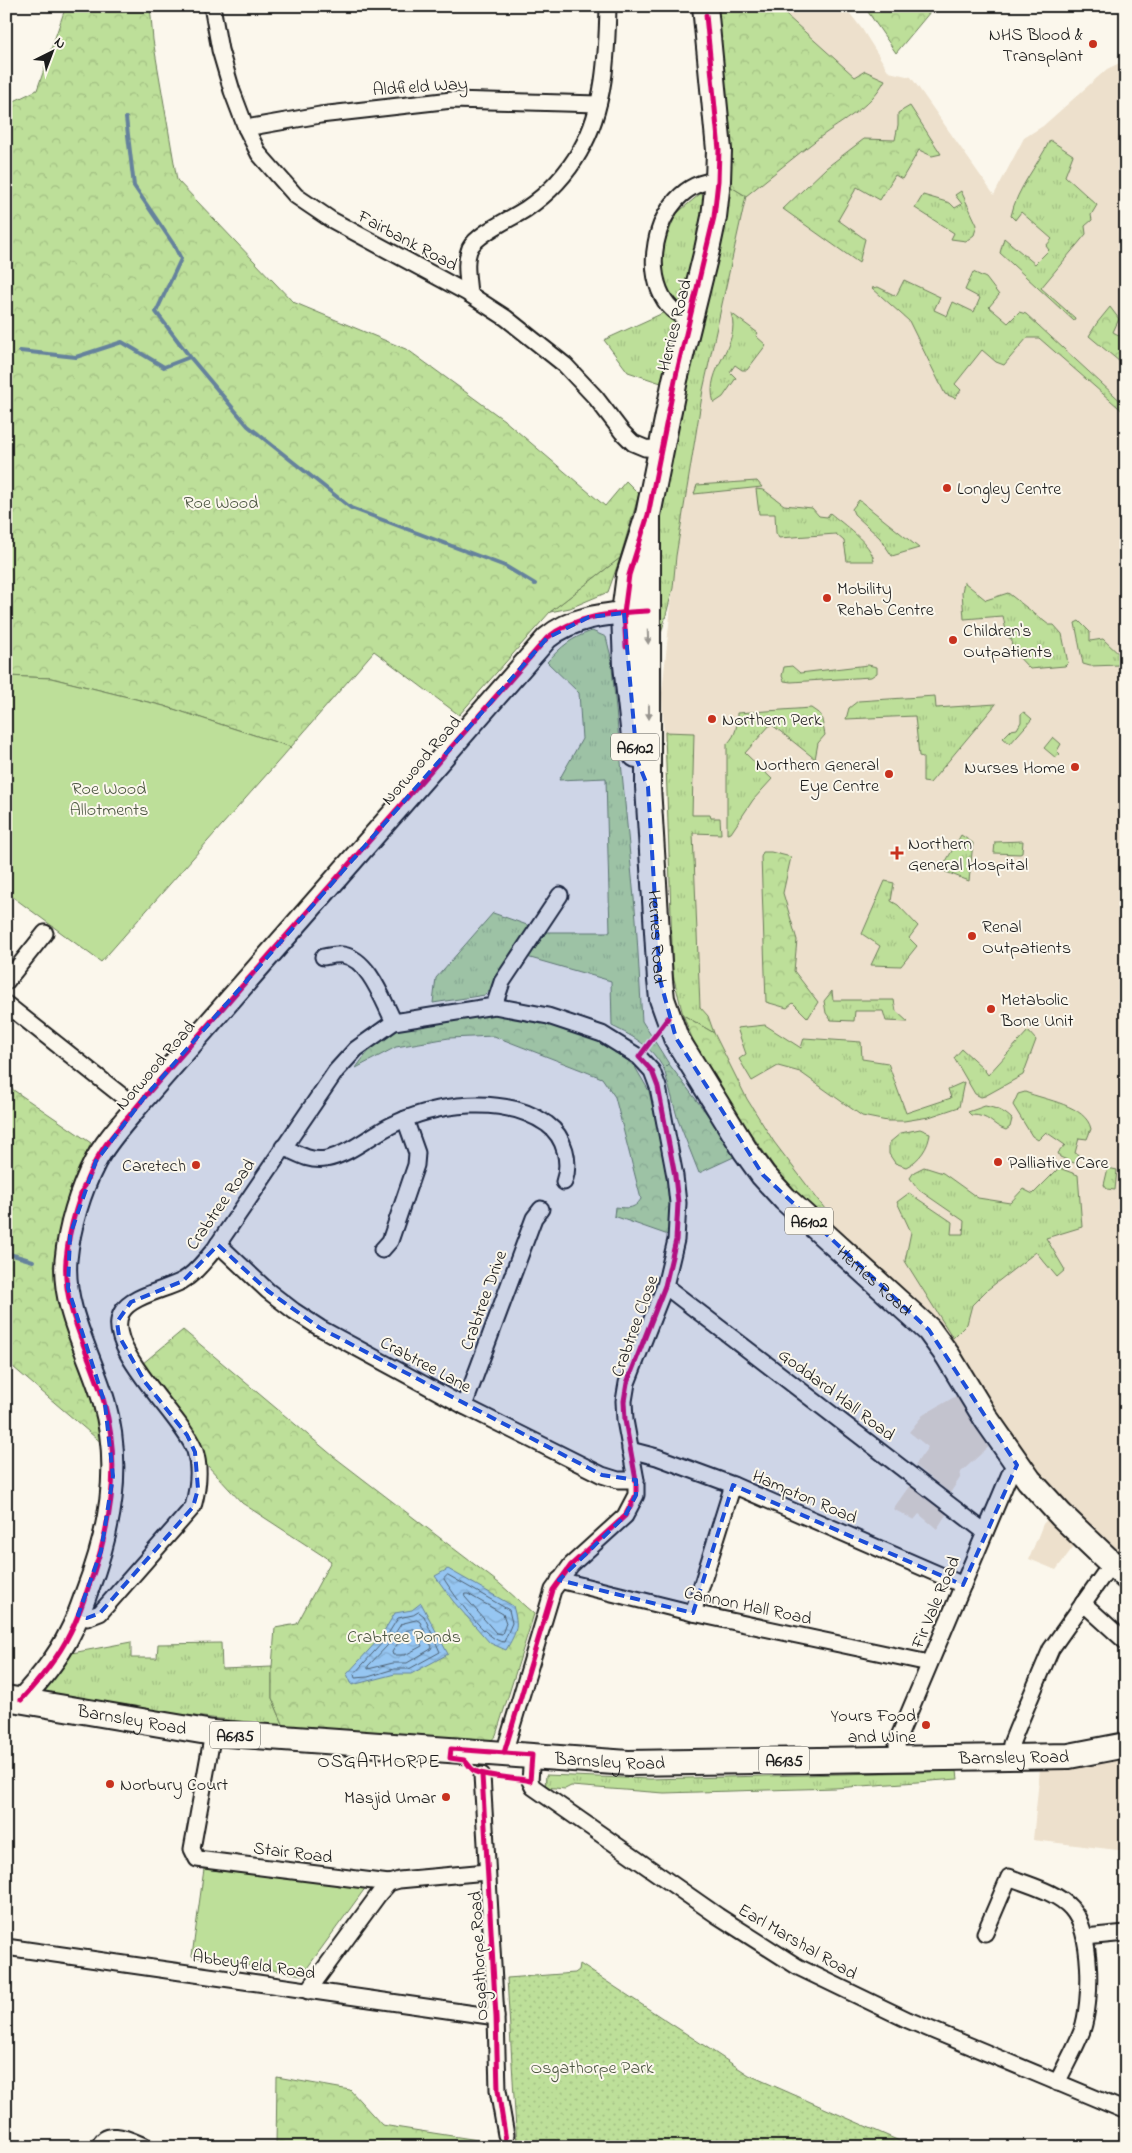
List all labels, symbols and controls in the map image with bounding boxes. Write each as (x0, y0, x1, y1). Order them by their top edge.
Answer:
place label: NHS Blood & Transplant (989, 23, 1083, 70)
north arrow (28, 28, 78, 78)
text: N (49, 32, 70, 54)
marker: NHS Blood & Transplant (1087, 38, 1099, 50)
street label: Aldfield Way (372, 72, 469, 104)
street label: Fairbank Road (352, 204, 462, 279)
street label: Herries Road (652, 277, 700, 374)
place label: Longley Centre (957, 477, 1062, 504)
marker: Longley Centre (941, 482, 953, 494)
park label: Roe Wood (184, 491, 258, 517)
place label: Mobility Rehab Centre (837, 577, 935, 624)
marker: Mobility Rehab Centre (821, 592, 833, 604)
place label: Children's Outpatients (963, 619, 1052, 666)
one-way arrow (645, 629, 653, 645)
marker: Children's Outpatients (947, 634, 959, 646)
one-way arrow (645, 704, 653, 720)
place label: Northern Perk (722, 708, 822, 734)
street label: Norwood Road (376, 711, 469, 812)
marker: Northern Perk (706, 713, 718, 725)
road number: A6102 (611, 734, 659, 760)
place label: Northern General Eye Centre (756, 753, 880, 800)
place label: Nurses Home (964, 756, 1066, 782)
marker: Nurses Home (1069, 761, 1081, 773)
marker: Northern General Eye Centre (883, 768, 895, 780)
park label: Roe Wood Allotments (70, 777, 148, 824)
place label: Northern General Hospital (908, 832, 1028, 879)
marker: Northern General Hospital (890, 846, 904, 860)
street label: Herries Road (639, 889, 671, 985)
place label: Renal Outpatients (982, 915, 1071, 962)
marker: Renal Outpatients (966, 930, 978, 942)
place label: Metabolic Bone Unit (1000, 988, 1073, 1035)
marker: Metabolic Bone Unit (985, 1003, 997, 1015)
street label: Norwood Road (110, 1016, 203, 1117)
place label: Palliative Care (1008, 1151, 1110, 1177)
place label: Caretech (122, 1154, 186, 1180)
street label: Crabtree Road (181, 1154, 263, 1256)
marker: Palliative Care (992, 1156, 1004, 1168)
marker: Caretech (190, 1159, 202, 1171)
road number: A6102 (785, 1208, 833, 1234)
street label: Herries Road (830, 1241, 917, 1323)
street label: Crabtree Drive (455, 1246, 515, 1354)
street label: Crabtree Close (605, 1271, 667, 1381)
street label: Crabtree Lane (375, 1331, 476, 1401)
street label: Goddard Hall Road (772, 1343, 900, 1448)
street label: Hampton Road (748, 1464, 861, 1532)
street label: Fir Vale Road (905, 1553, 968, 1654)
street label: Cannon Hall Road (681, 1581, 814, 1633)
park label: Crabtree Ponds (347, 1625, 461, 1651)
street label: Barnsley Road (74, 1699, 188, 1743)
place label: Yours Food and Wine (831, 1704, 917, 1751)
marker: Yours Food and Wine (920, 1719, 932, 1731)
road number: A6135 (210, 1722, 260, 1748)
street label: Barnsley Road (958, 1745, 1069, 1773)
road number: A6135 (759, 1746, 809, 1774)
street label: Barnsley Road (553, 1747, 665, 1778)
district label: OSGATHORPE (317, 1749, 441, 1776)
place label: Norbury Court (120, 1773, 228, 1799)
marker: Norbury Court (104, 1778, 116, 1790)
place label: Masjid Umar (344, 1786, 436, 1812)
marker: Masjid Umar (440, 1791, 452, 1803)
street label: Stair Road (252, 1836, 334, 1872)
street label: Osgathorpe Road (464, 1890, 497, 2021)
street label: Earl Marshal Road (732, 1898, 862, 1988)
street label: Abbeyfield Road (190, 1944, 317, 1987)
park label: Osgathorpe Park (530, 2056, 654, 2083)

